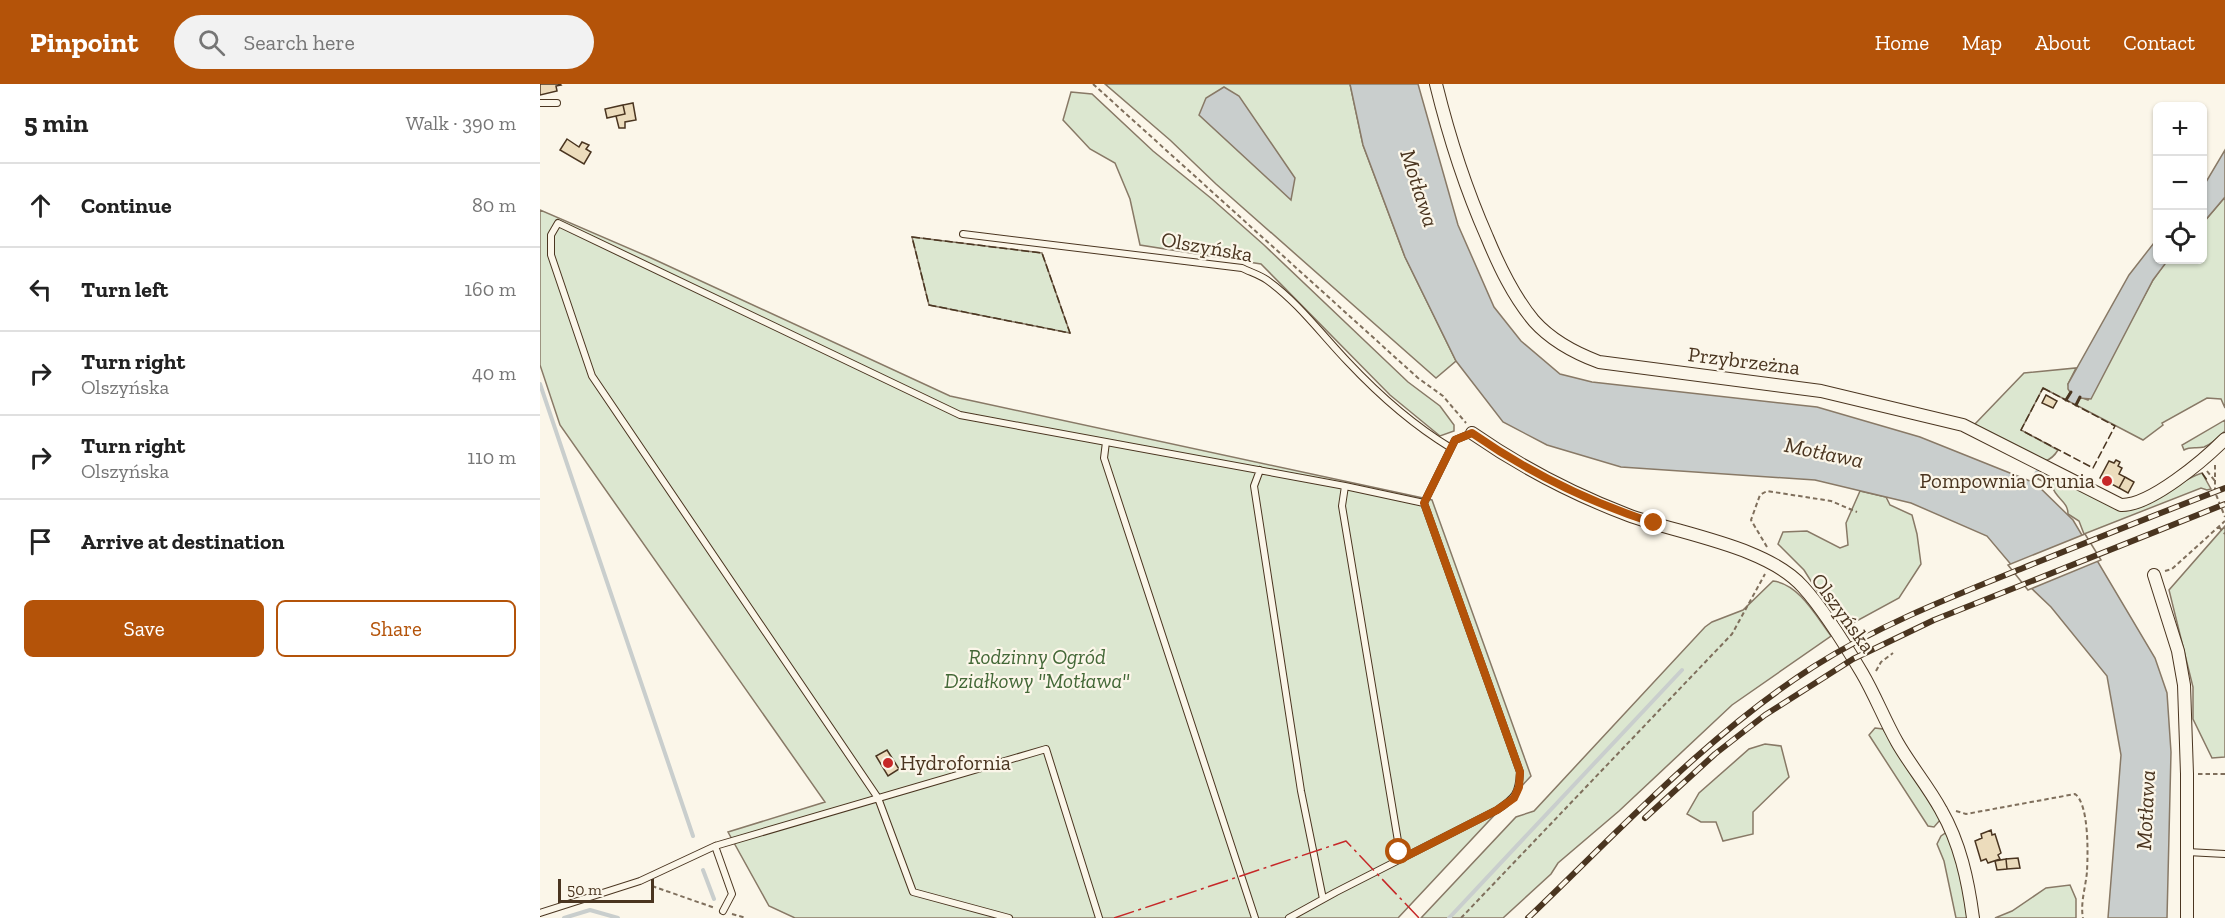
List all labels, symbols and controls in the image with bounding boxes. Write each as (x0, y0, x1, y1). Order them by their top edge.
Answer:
search box (174, 15, 594, 69)
text: Pinpoint (30, 26, 138, 59)
icon: search (195, 26, 228, 59)
text: Search here (243, 29, 355, 56)
text: Home (1875, 30, 1929, 55)
text: Map (1962, 30, 2002, 55)
text: About (2035, 30, 2090, 55)
text: Contact (2123, 30, 2195, 55)
map controls (2153, 102, 2207, 264)
button: + (2153, 102, 2207, 156)
text: 5 min (24, 107, 88, 139)
text: Walk · 390 m (406, 111, 516, 135)
water label: Motława (1394, 146, 1445, 230)
button: − (2153, 156, 2207, 210)
icon: ahead (24, 189, 57, 222)
text: Continue (81, 192, 172, 219)
text: 80 m (472, 193, 516, 217)
button: locate (2153, 210, 2207, 264)
street label: Olszyńska (1159, 226, 1255, 267)
icon: left (24, 273, 57, 306)
text: Turn left (81, 276, 168, 303)
text: 160 m (464, 277, 516, 301)
street label: Przybrzeżna (1687, 341, 1802, 380)
text: Turn right (81, 348, 185, 375)
icon: right (24, 357, 57, 390)
text: 40 m (472, 361, 516, 385)
text: Olszyńska (81, 375, 169, 399)
water label: Motława (1782, 431, 1866, 474)
text: Turn right (81, 432, 185, 459)
icon: right (24, 441, 57, 474)
text: 110 m (467, 445, 516, 469)
text: Olszyńska (81, 459, 169, 483)
place label: Pompownia Orunia (1920, 468, 2095, 493)
marker: Pompownia Orunia (2100, 474, 2114, 488)
route end (1640, 509, 1666, 535)
icon: arrive (24, 525, 57, 558)
text: Arrive at destination (81, 528, 284, 555)
street label: Olszyńska (1806, 568, 1881, 657)
button: Save (24, 600, 264, 657)
button: Share (276, 600, 516, 657)
park label: Rodzinny Ogród Działkowy "Motława" (944, 644, 1130, 693)
place label: Hydrofornia (900, 750, 1011, 775)
marker: Hydrofornia (881, 756, 895, 770)
water label: Motława (2130, 769, 2161, 851)
route start (1385, 838, 1411, 864)
scale bar (558, 876, 654, 904)
text: 50 m (567, 880, 602, 899)

